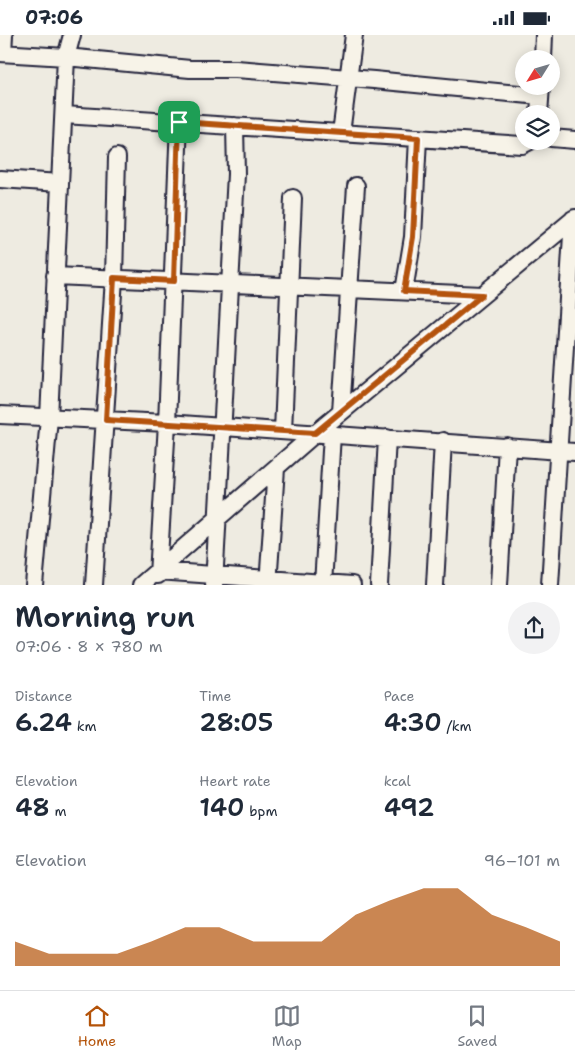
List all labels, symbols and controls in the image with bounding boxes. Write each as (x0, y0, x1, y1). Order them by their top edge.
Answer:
text: 07:06 (25, 5, 83, 30)
north arrow (515, 50, 560, 95)
map controls (515, 50, 560, 150)
pin (158, 101, 200, 143)
button: layers (515, 105, 560, 150)
icon: arrive (165, 108, 193, 136)
text: Morning run (15, 598, 195, 636)
button: share (508, 602, 560, 654)
text: 07:06 · 8 × 780 m (15, 636, 163, 657)
text: Distance (15, 687, 72, 705)
text: Time (199, 687, 231, 705)
text: Pace (384, 687, 414, 705)
text: 6.24 (15, 705, 72, 739)
text: 28:05 (199, 705, 273, 739)
text: 4:30 (384, 705, 442, 739)
text: km (72, 717, 97, 735)
text: /km (442, 717, 472, 735)
text: Elevation (15, 772, 78, 790)
text: Heart rate (199, 772, 271, 790)
text: kcal (384, 772, 411, 790)
text: 48 (15, 790, 50, 824)
text: 140 (199, 790, 245, 824)
text: 492 (384, 790, 435, 824)
text: m (50, 802, 67, 820)
text: bpm (245, 802, 278, 820)
text: Elevation (15, 850, 87, 871)
text: 96–101 m (484, 850, 560, 871)
tab: Home (78, 1002, 116, 1050)
tab: Map (272, 1002, 302, 1050)
tab: Saved (457, 1002, 497, 1050)

